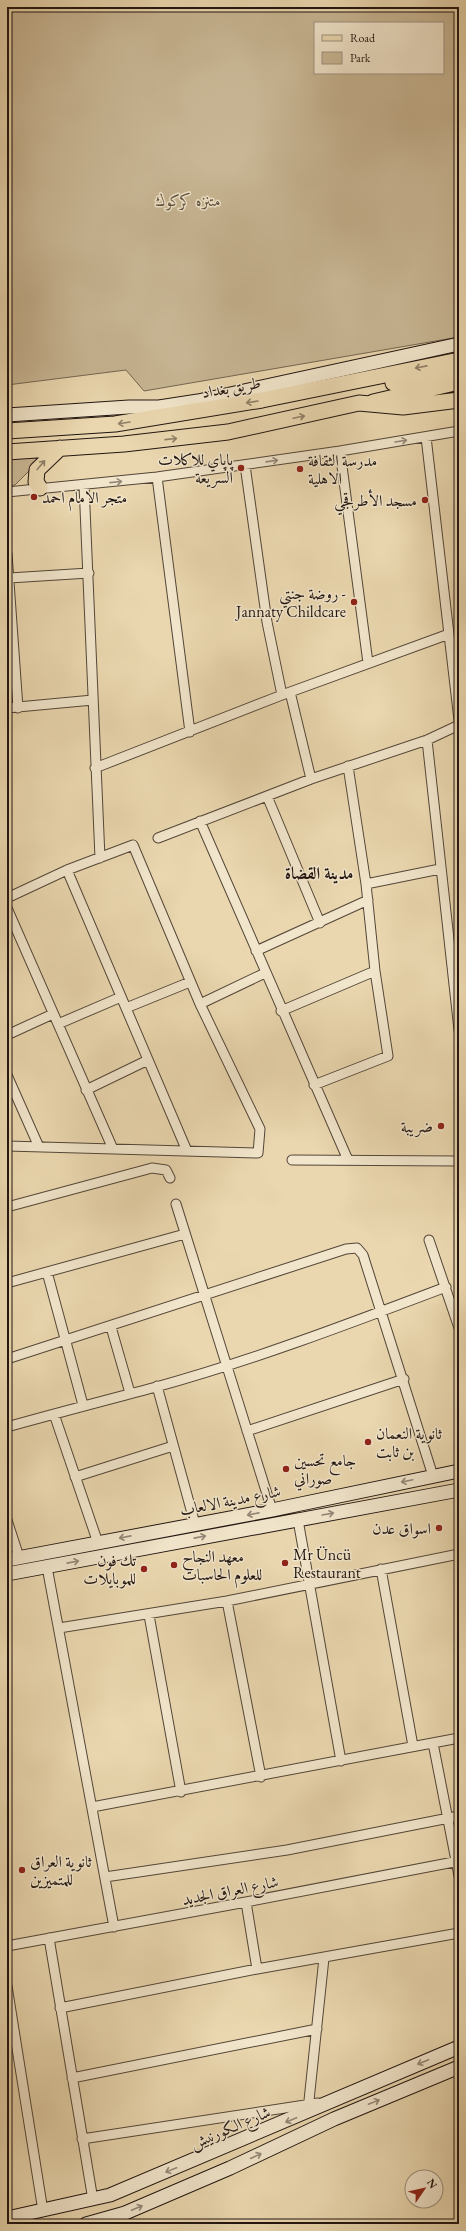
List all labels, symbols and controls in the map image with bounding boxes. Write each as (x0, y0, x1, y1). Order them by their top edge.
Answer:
legend (314, 22, 444, 74)
text: Road (350, 30, 376, 46)
text: Park (350, 50, 371, 66)
park label: متنزه كركوك (155, 190, 221, 211)
one-way arrow (415, 364, 428, 372)
street label: طريق بغداد (200, 372, 262, 403)
one-way arrow (246, 398, 259, 406)
one-way arrow (293, 412, 306, 420)
one-way arrow (118, 419, 131, 427)
one-way arrow (165, 435, 178, 443)
one-way arrow (394, 437, 407, 445)
place label: پاپاي للاكلات السريعة (158, 449, 234, 488)
place label: مدرسة الثقافة الاهلية (308, 450, 377, 489)
one-way arrow (265, 457, 278, 465)
one-way arrow (37, 460, 45, 471)
marker: پاپاي للاكلات السريعة (236, 463, 246, 473)
marker: مدرسة الثقافة الاهلية (295, 464, 305, 474)
one-way arrow (109, 478, 122, 485)
place label: متجر الامام احمد (42, 487, 127, 512)
place label: مسجد الأطرقجي (334, 489, 417, 516)
marker: متجر الامام احمد (29, 492, 39, 502)
marker: مسجد الأطرقجي (420, 495, 430, 505)
place label: روضة جنتي - Jannaty Childcare (234, 583, 346, 622)
marker: روضة جنتي - Jannaty Childcare (349, 597, 359, 607)
district label: مدينة القضاة (285, 862, 353, 884)
place label: ضريبة (401, 1116, 433, 1137)
marker: ضريبة (436, 1121, 446, 1131)
place label: ثانوية النعمان بن ثابت (376, 1423, 443, 1462)
marker: ثانوية النعمان بن ثابت (363, 1437, 373, 1447)
place label: جامع تحسين صوراني (294, 1450, 356, 1491)
marker: جامع تحسين صوراني (281, 1464, 291, 1474)
one-way arrow (401, 1478, 414, 1486)
street label: شارع مدينة الالعاب (178, 1480, 283, 1524)
one-way arrow (246, 1510, 259, 1518)
one-way arrow (322, 1510, 335, 1518)
place label: اسواق عدن (372, 1518, 431, 1539)
marker: اسواق عدن (434, 1523, 444, 1533)
one-way arrow (194, 1533, 207, 1541)
one-way arrow (119, 1534, 132, 1542)
place label: Mr Üncü Restaurant (293, 1544, 361, 1583)
place label: معهد النجاح للعلوم الحاسبات (182, 1546, 262, 1589)
place label: تك فون للموبايلات (83, 1550, 137, 1589)
one-way arrow (66, 1557, 79, 1565)
marker: Mr Üncü Restaurant (280, 1558, 290, 1568)
marker: معهد النجاح للعلوم الحاسبات (169, 1560, 179, 1570)
marker: تك فون للموبايلات (139, 1564, 149, 1574)
place label: ثانوية العراق للمتميزين (30, 1851, 93, 1890)
marker: ثانوية العراق للمتميزين (17, 1865, 27, 1875)
street label: شارع العراق الجديد (180, 1871, 281, 1913)
one-way arrow (417, 2059, 429, 2066)
one-way arrow (368, 2098, 380, 2105)
street label: شارع الكورنيش (187, 2101, 275, 2157)
one-way arrow (286, 2117, 298, 2124)
one-way arrow (250, 2152, 262, 2159)
one-way arrow (166, 2166, 178, 2174)
north arrow (404, 2169, 444, 2209)
text: N (424, 2176, 441, 2191)
one-way arrow (130, 2203, 142, 2211)

